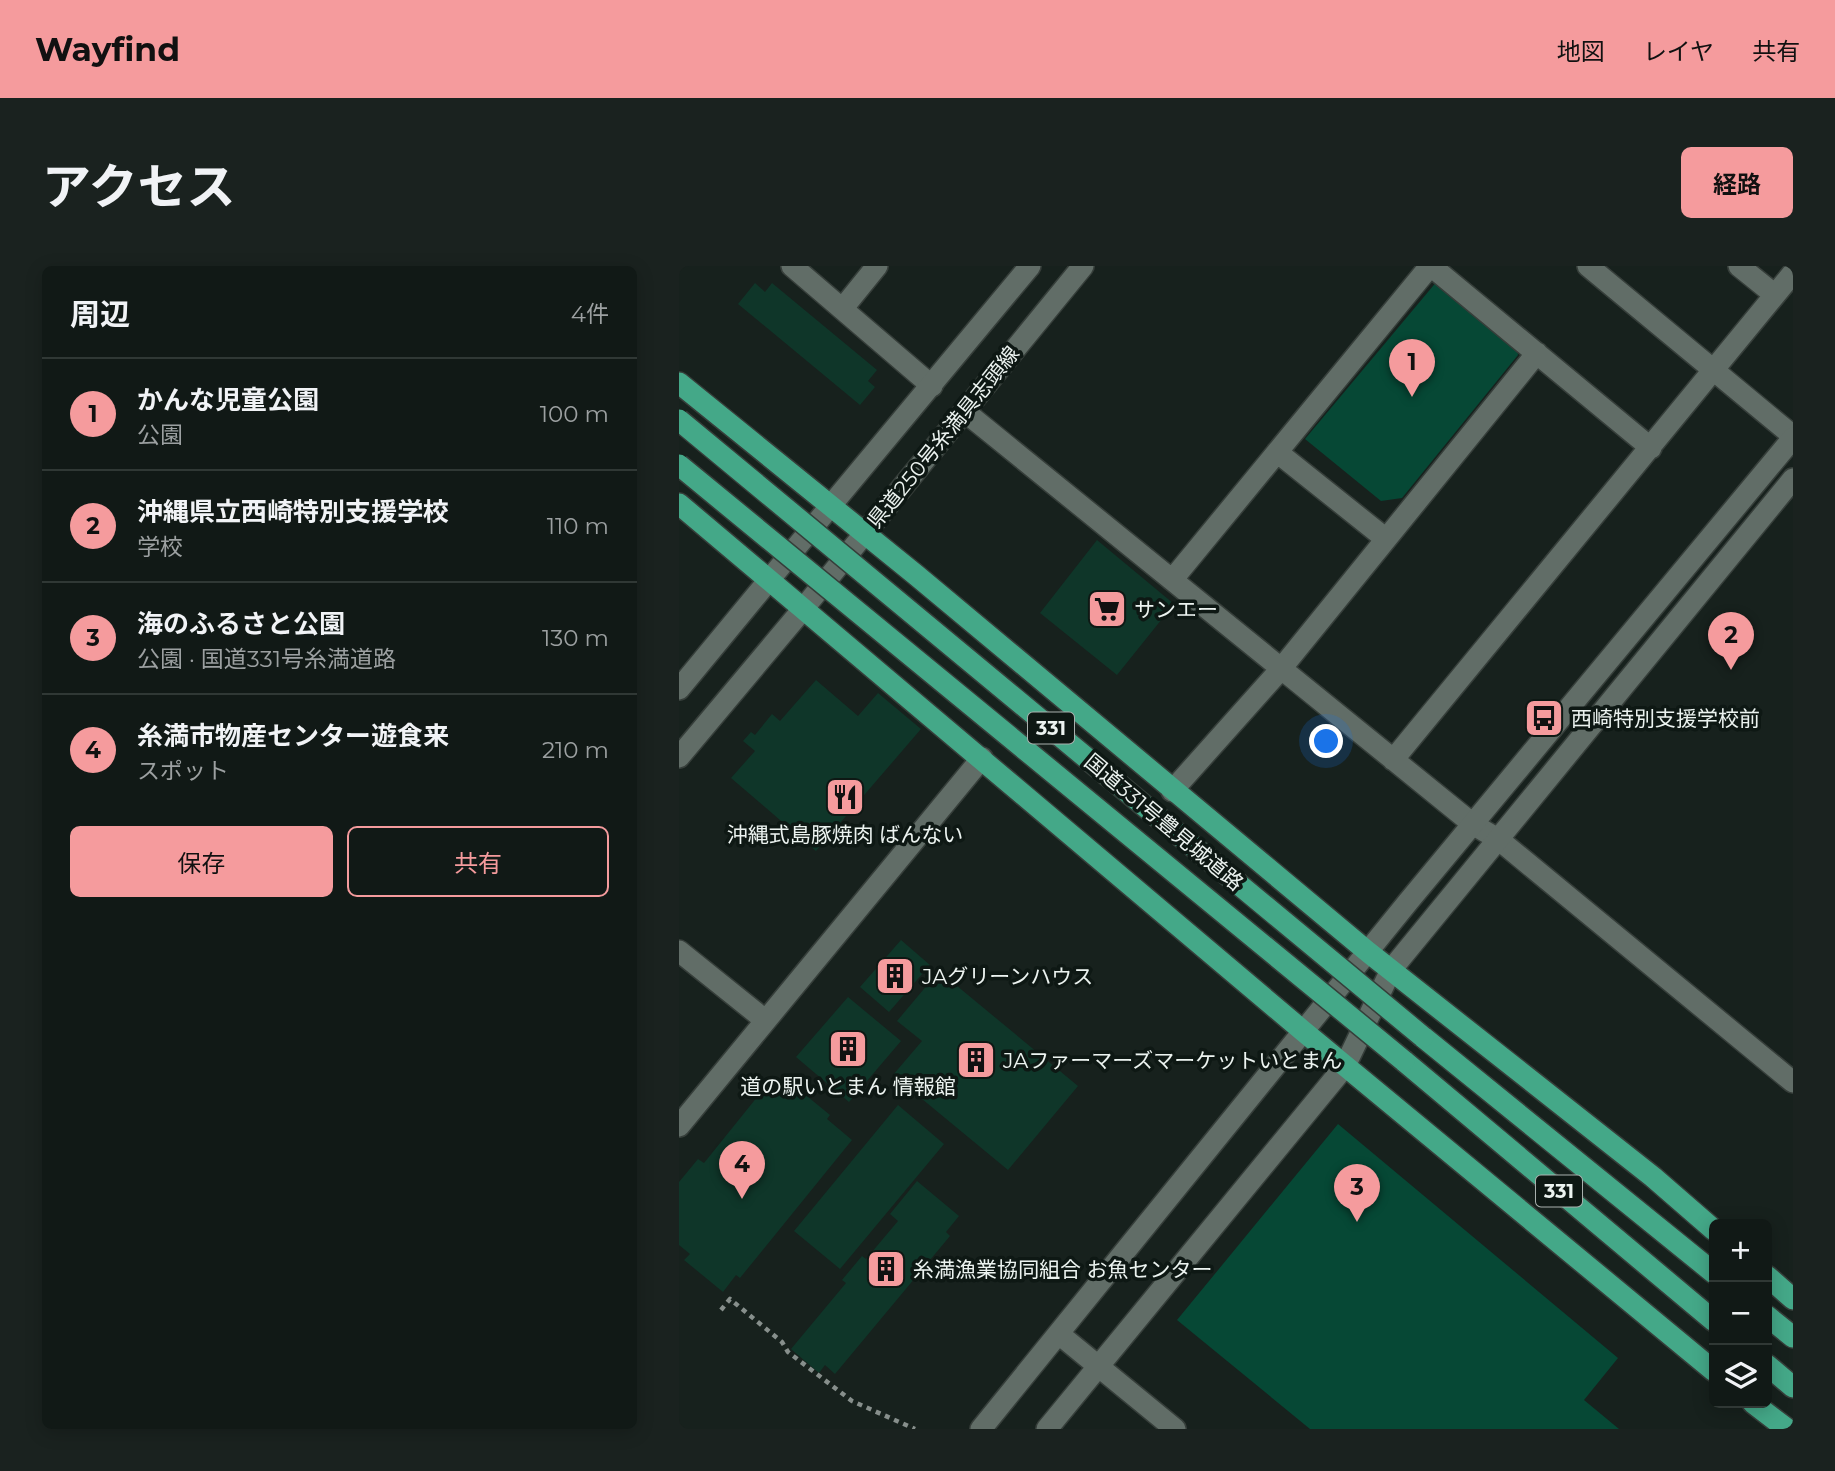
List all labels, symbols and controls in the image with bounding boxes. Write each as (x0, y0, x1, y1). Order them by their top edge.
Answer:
text: Wayfind (35, 29, 180, 69)
text: 地図 (1557, 37, 1605, 66)
text: レイヤ (1643, 37, 1714, 66)
text: 共有 (1752, 37, 1800, 66)
button: 経路 (1681, 147, 1793, 218)
text: アクセス (42, 157, 236, 216)
text: 周辺 (70, 296, 130, 333)
text: 4件 (571, 300, 609, 328)
pin: 1 (1389, 339, 1435, 397)
street label: 県道250号糸満具志頭線 (862, 341, 1024, 533)
text: かんな児童公園 (137, 384, 319, 416)
text: 1 (88, 400, 98, 428)
text: 100 m (540, 400, 609, 428)
text: 公園 (137, 421, 183, 449)
text: 沖縄県立西崎特別支援学校 (137, 496, 449, 528)
text: 2 (86, 512, 100, 540)
text: 110 m (547, 512, 609, 540)
text: 学校 (137, 533, 183, 561)
supermarket icon: サンエー (1086, 588, 1128, 630)
place label: サンエー (1134, 597, 1218, 622)
text: 海のふるさと公園 (137, 608, 345, 640)
pin: 2 (1708, 612, 1754, 670)
text: 3 (86, 624, 100, 652)
text: 130 m (542, 624, 609, 652)
text: 公園 · 国道331号糸満道路 (137, 645, 396, 673)
bus stop icon: 西崎特別支援学校前 (1523, 697, 1565, 739)
place label: 西崎特別支援学校前 (1571, 706, 1760, 731)
road number: 331 (1028, 712, 1074, 743)
text: 糸満市物産センター遊食来 (137, 720, 449, 752)
your location (1309, 724, 1343, 758)
text: 4 (85, 736, 101, 764)
text: 210 m (542, 736, 609, 764)
street label: 国道331号豊見城道路 (1080, 748, 1248, 896)
text: スポット (137, 757, 229, 785)
restaurant icon: 沖縄式島豚焼肉 ばんない (824, 776, 866, 818)
place label: 沖縄式島豚焼肉 ばんない (727, 822, 963, 847)
button: 保存 (70, 826, 333, 897)
button: 共有 (347, 826, 609, 897)
building icon: JAグリーンハウス (874, 955, 916, 997)
place label: JAグリーンハウス (921, 964, 1093, 989)
building icon: 道の駅いとまん 情報館 (827, 1028, 869, 1070)
building icon: JAファーマーズマーケットいとまん (955, 1039, 997, 1081)
place label: JAファーマーズマーケットいとまん (1002, 1048, 1342, 1073)
place label: 道の駅いとまん 情報館 (740, 1074, 956, 1099)
pin: 4 (719, 1141, 765, 1199)
pin: 3 (1334, 1164, 1380, 1222)
road number: 331 (1536, 1175, 1582, 1206)
map controls (1709, 1219, 1772, 1408)
button: + (1709, 1219, 1772, 1282)
building icon: 糸満漁業協同組合 お魚センター (865, 1248, 907, 1290)
place label: 糸満漁業協同組合 お魚センター (913, 1257, 1213, 1282)
button: − (1709, 1282, 1772, 1345)
button: layers (1709, 1345, 1772, 1408)

